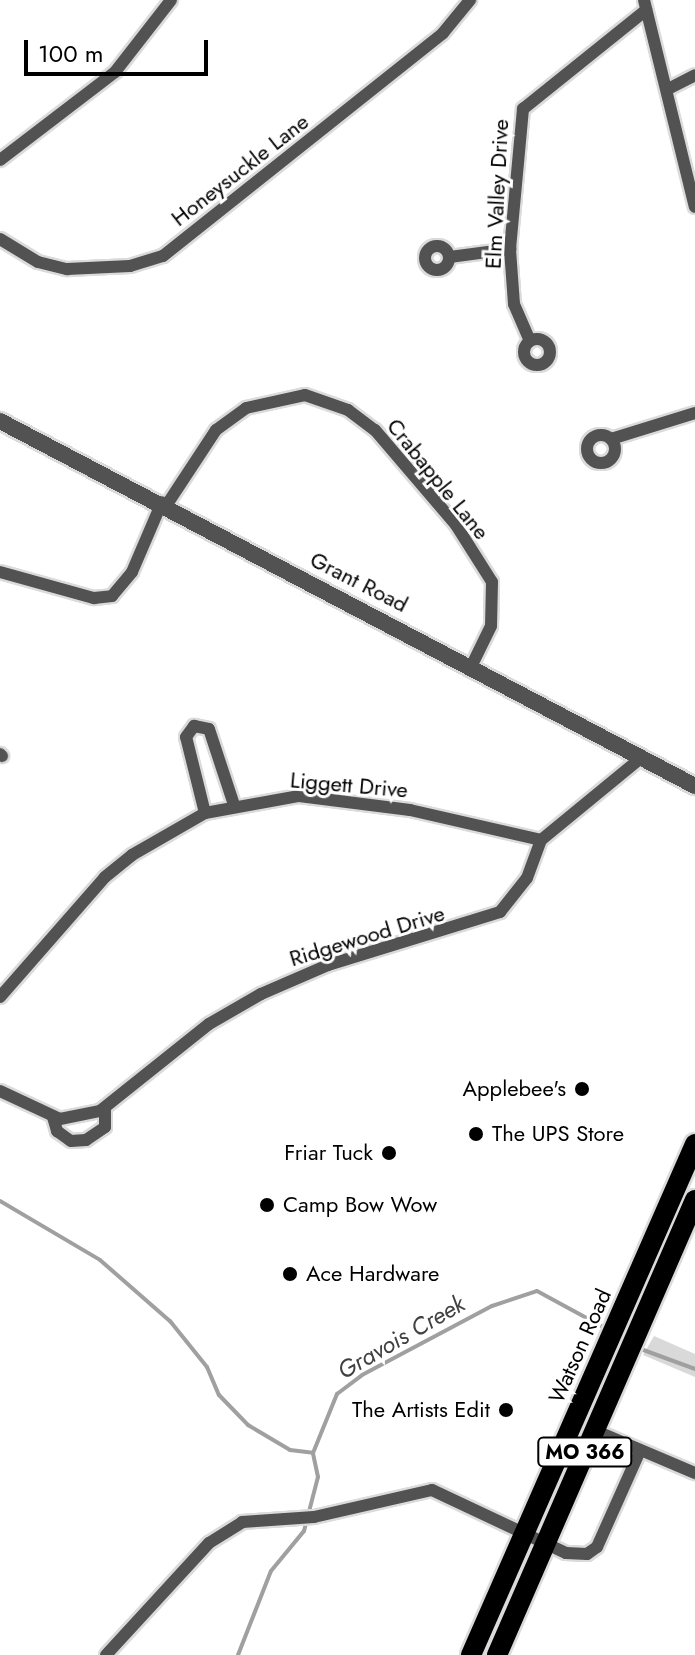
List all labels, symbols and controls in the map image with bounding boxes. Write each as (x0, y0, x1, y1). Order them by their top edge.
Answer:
scale bar (28, 24, 212, 74)
text: 100 m (38, 36, 104, 71)
street label: Honeysuckle Lane (166, 108, 314, 232)
street label: Elm Valley Drive (480, 118, 514, 270)
street label: Crabapple Lane (381, 413, 495, 545)
street label: Grant Road (306, 546, 412, 618)
street label: Liggett Drive (289, 767, 409, 803)
street label: Ridgewood Drive (286, 900, 448, 972)
place label: Applebee's (463, 1076, 566, 1102)
marker: Applebee's (573, 1080, 591, 1098)
place label: The UPS Store (492, 1121, 624, 1147)
marker: The UPS Store (467, 1125, 485, 1143)
place label: Friar Tuck (284, 1140, 373, 1166)
marker: Friar Tuck (380, 1144, 398, 1162)
place label: Camp Bow Wow (283, 1192, 437, 1218)
marker: Camp Bow Wow (258, 1196, 276, 1214)
place label: Ace Hardware (306, 1261, 439, 1287)
marker: Ace Hardware (281, 1265, 299, 1283)
street label: Watson Road (543, 1285, 617, 1407)
water label: Gravois Creek (332, 1289, 470, 1385)
place label: The Artists Edit (352, 1397, 490, 1423)
marker: The Artists Edit (497, 1401, 515, 1419)
road number: MO 366 (537, 1436, 633, 1468)

